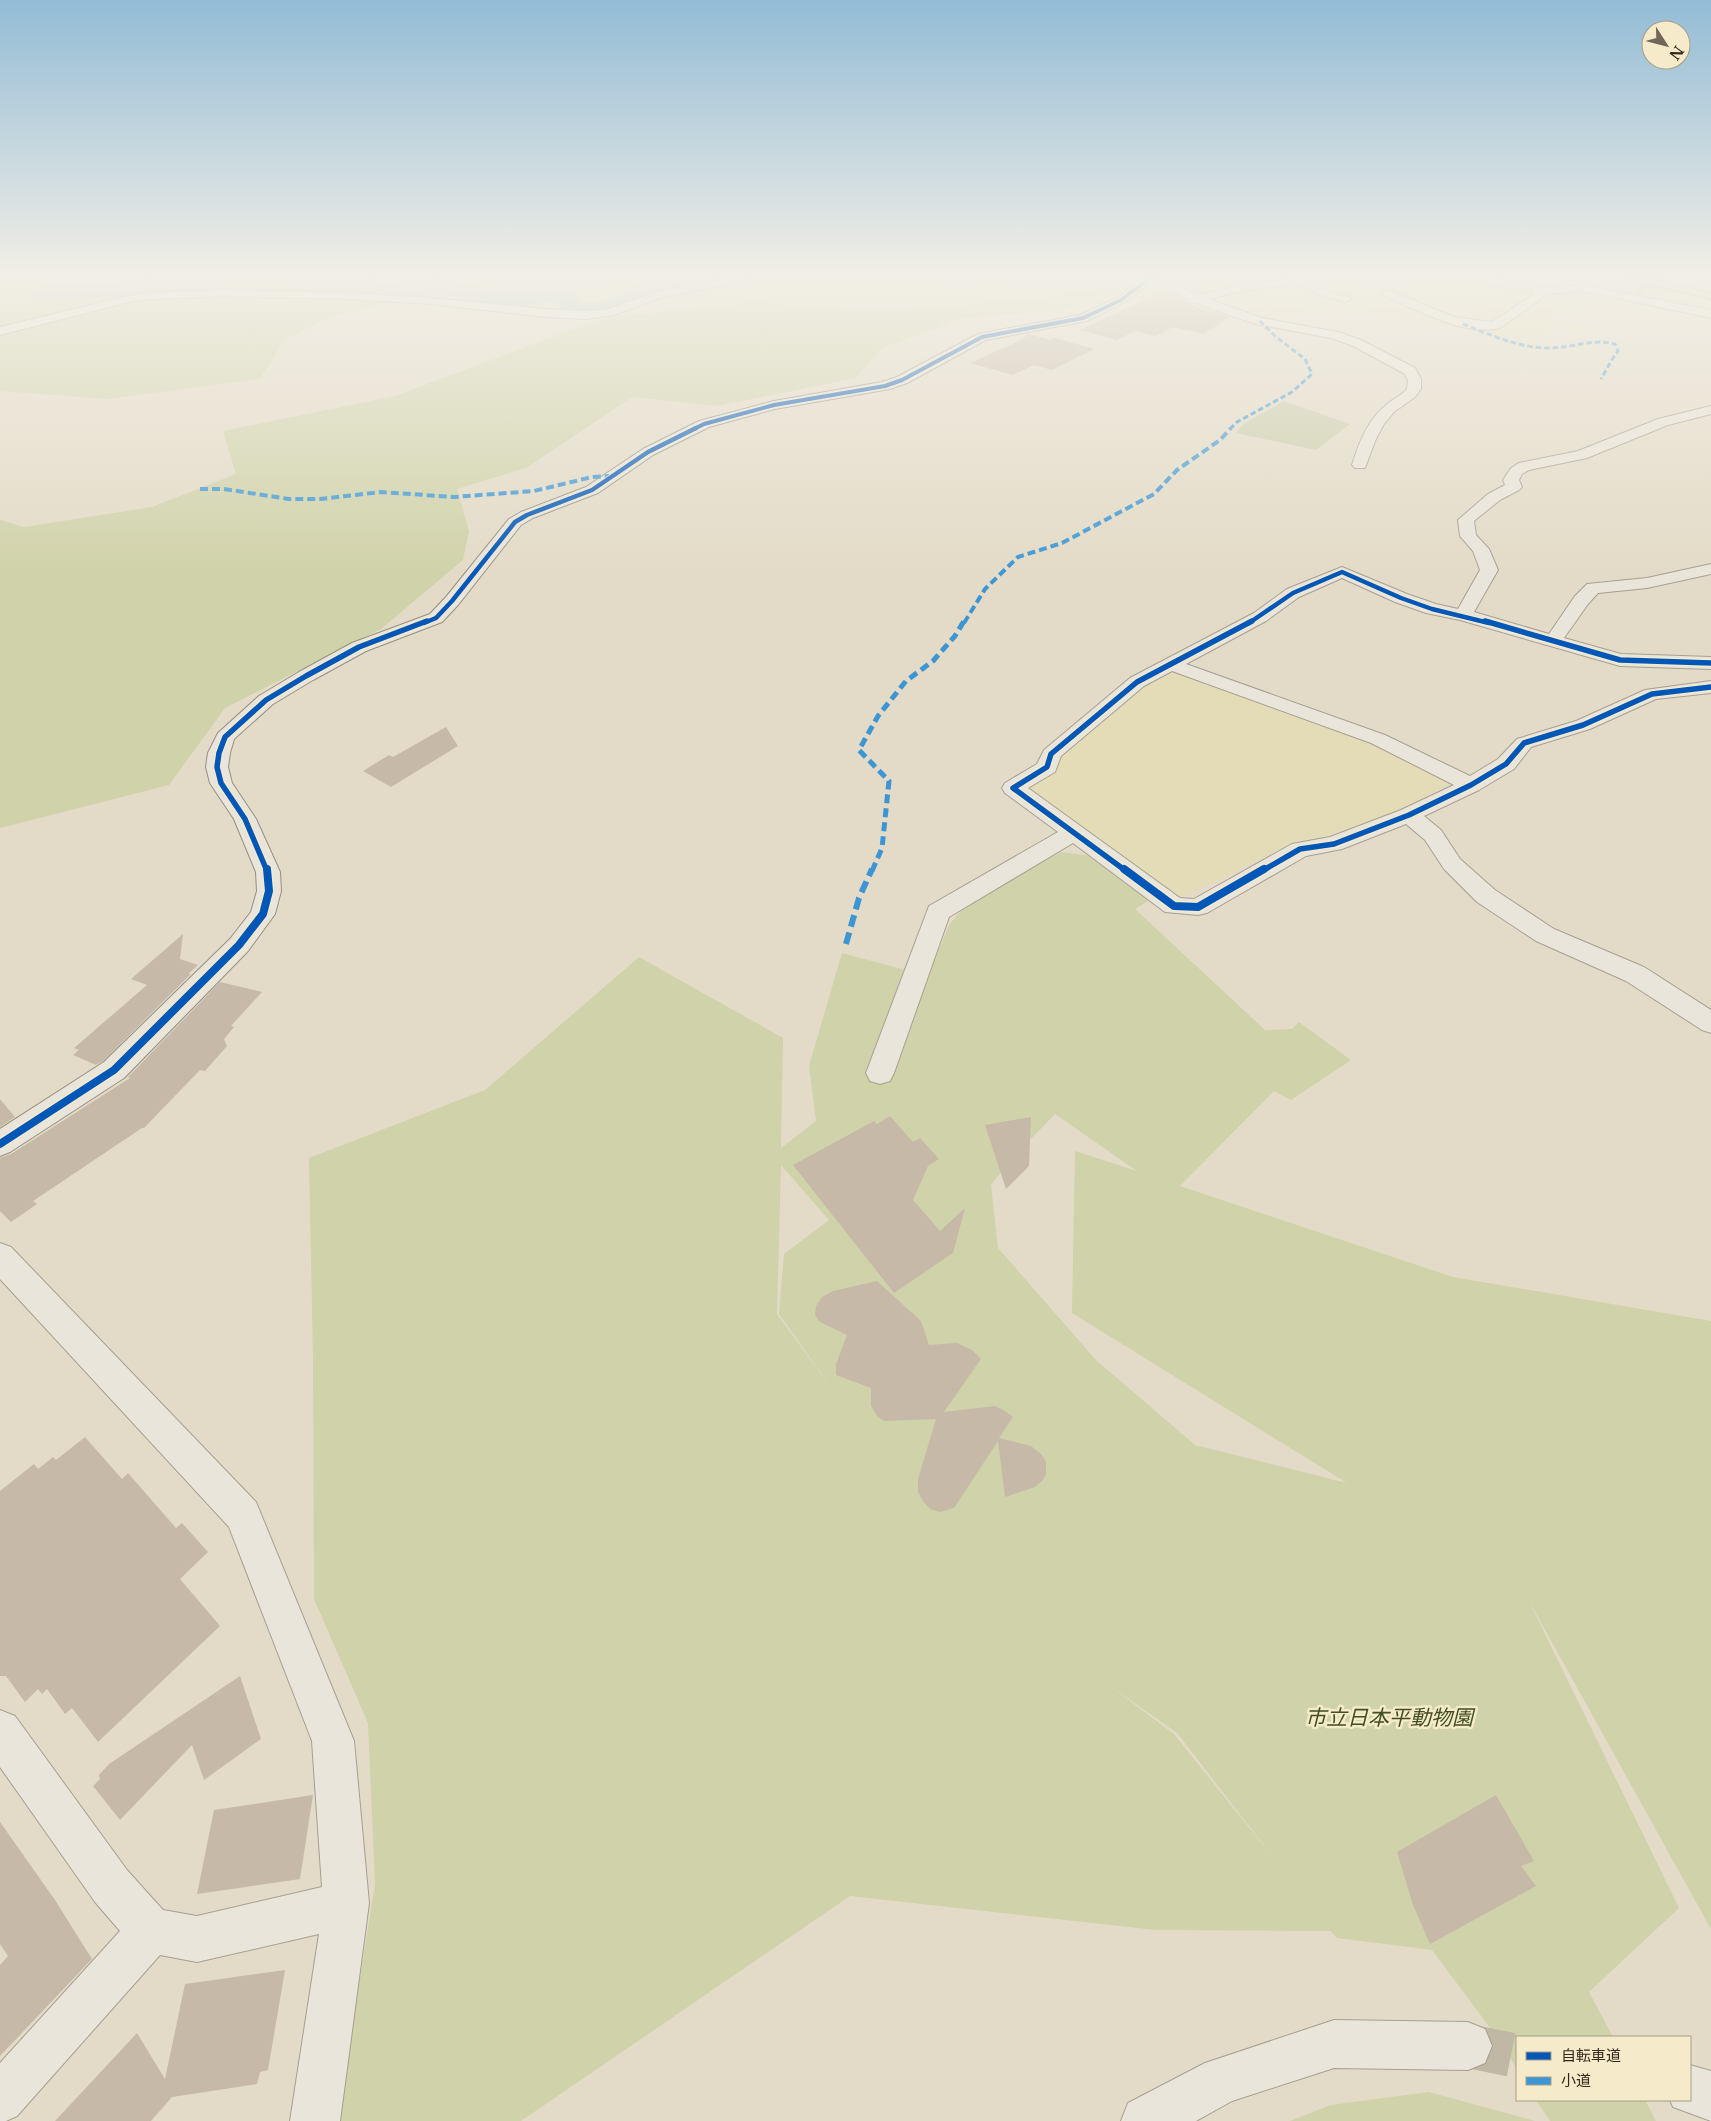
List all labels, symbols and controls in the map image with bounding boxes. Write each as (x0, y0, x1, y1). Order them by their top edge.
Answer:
north arrow (1641, 20, 1691, 70)
text: N (1665, 42, 1688, 63)
park label: 市立日本平動物園 (1305, 1705, 1476, 1731)
legend (1516, 2036, 1691, 2101)
text: 自転車道 (1561, 2046, 1621, 2065)
text: 小道 (1561, 2071, 1591, 2090)

